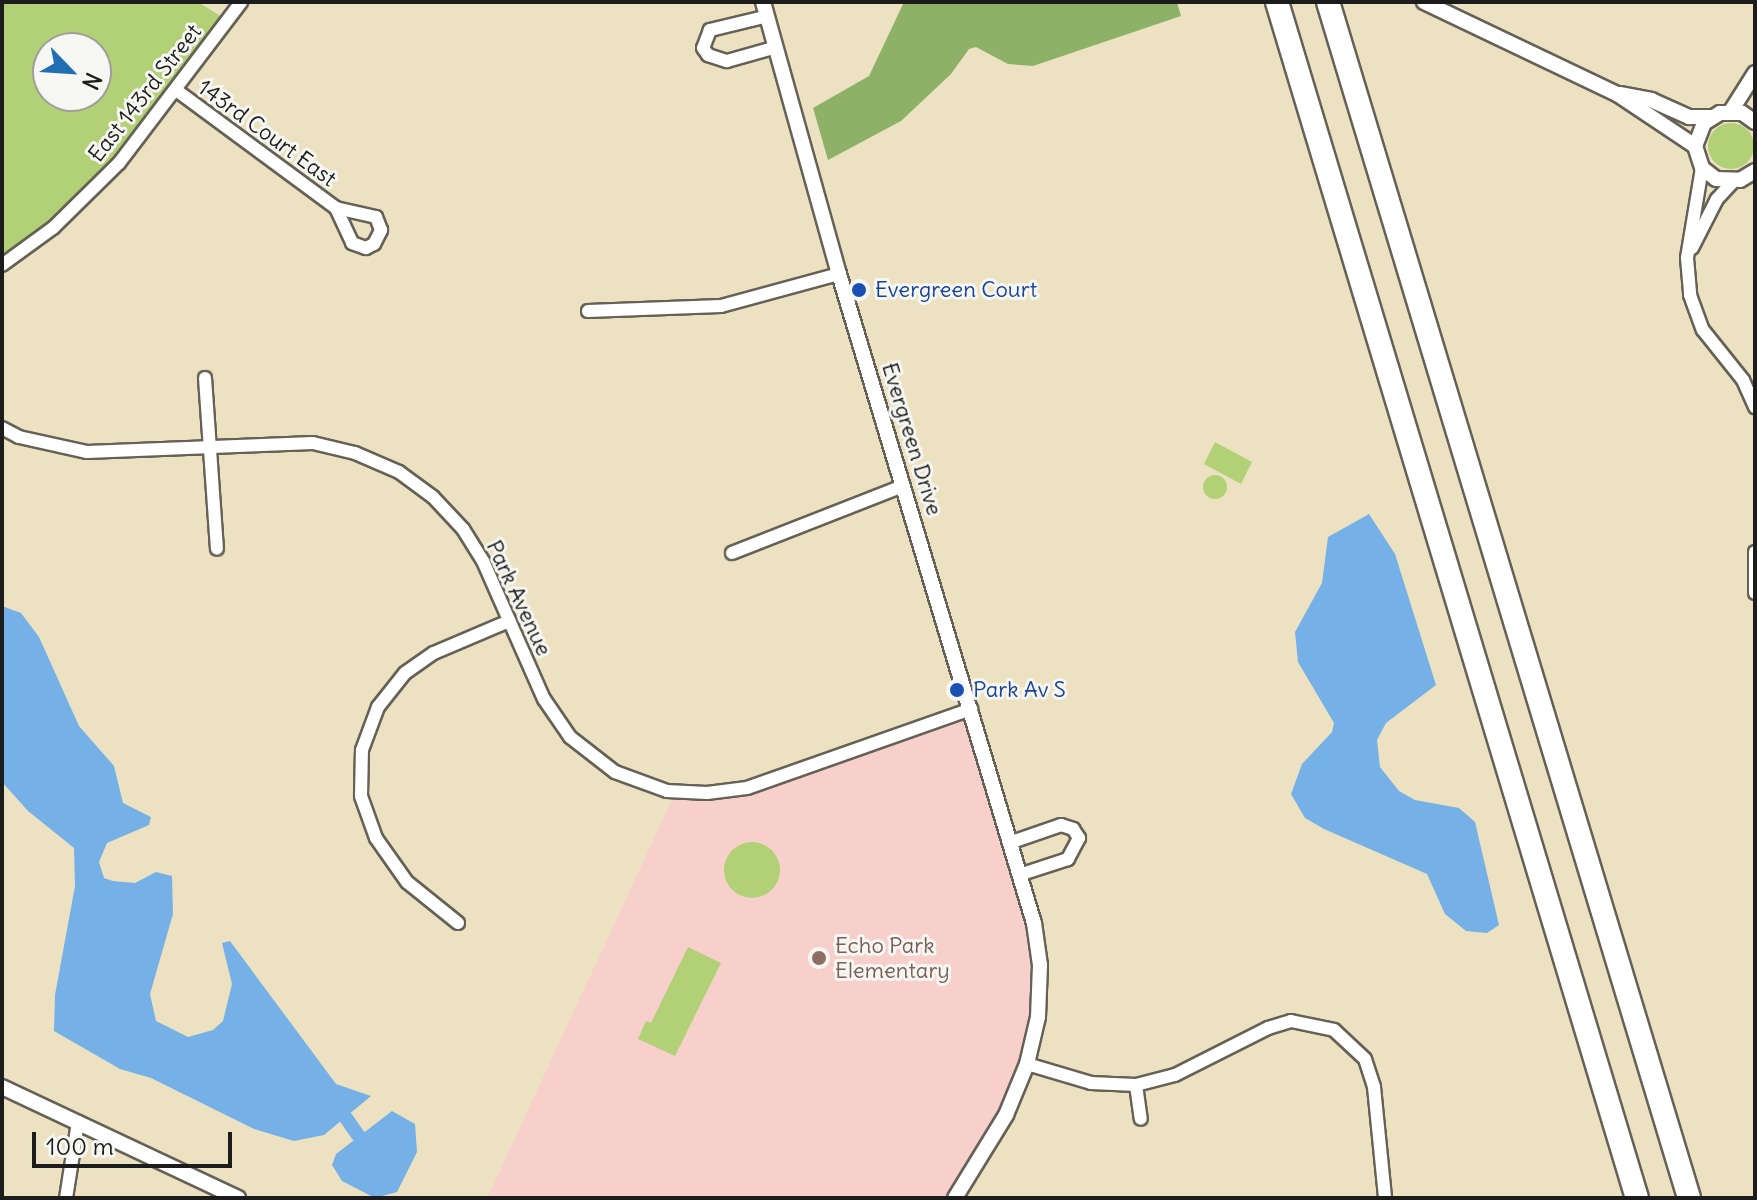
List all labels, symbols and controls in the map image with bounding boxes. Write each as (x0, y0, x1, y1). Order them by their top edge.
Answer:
street label: East 143rd Street (83, 19, 207, 167)
north arrow (32, 32, 112, 112)
text: N (76, 68, 108, 94)
street label: 143rd Court East (193, 74, 341, 192)
place label: Evergreen Court (875, 277, 1037, 303)
marker: Evergreen Court (850, 281, 868, 299)
street label: Evergreen Drive (876, 359, 948, 519)
street label: Park Avenue (481, 536, 557, 660)
place label: Park Av S (973, 677, 1066, 703)
marker: Park Av S (948, 681, 966, 699)
place label: Echo Park Elementary (835, 932, 950, 984)
marker: Echo Park Elementary (810, 949, 828, 967)
scale bar (36, 1116, 236, 1166)
text: 100 m (46, 1131, 114, 1161)

